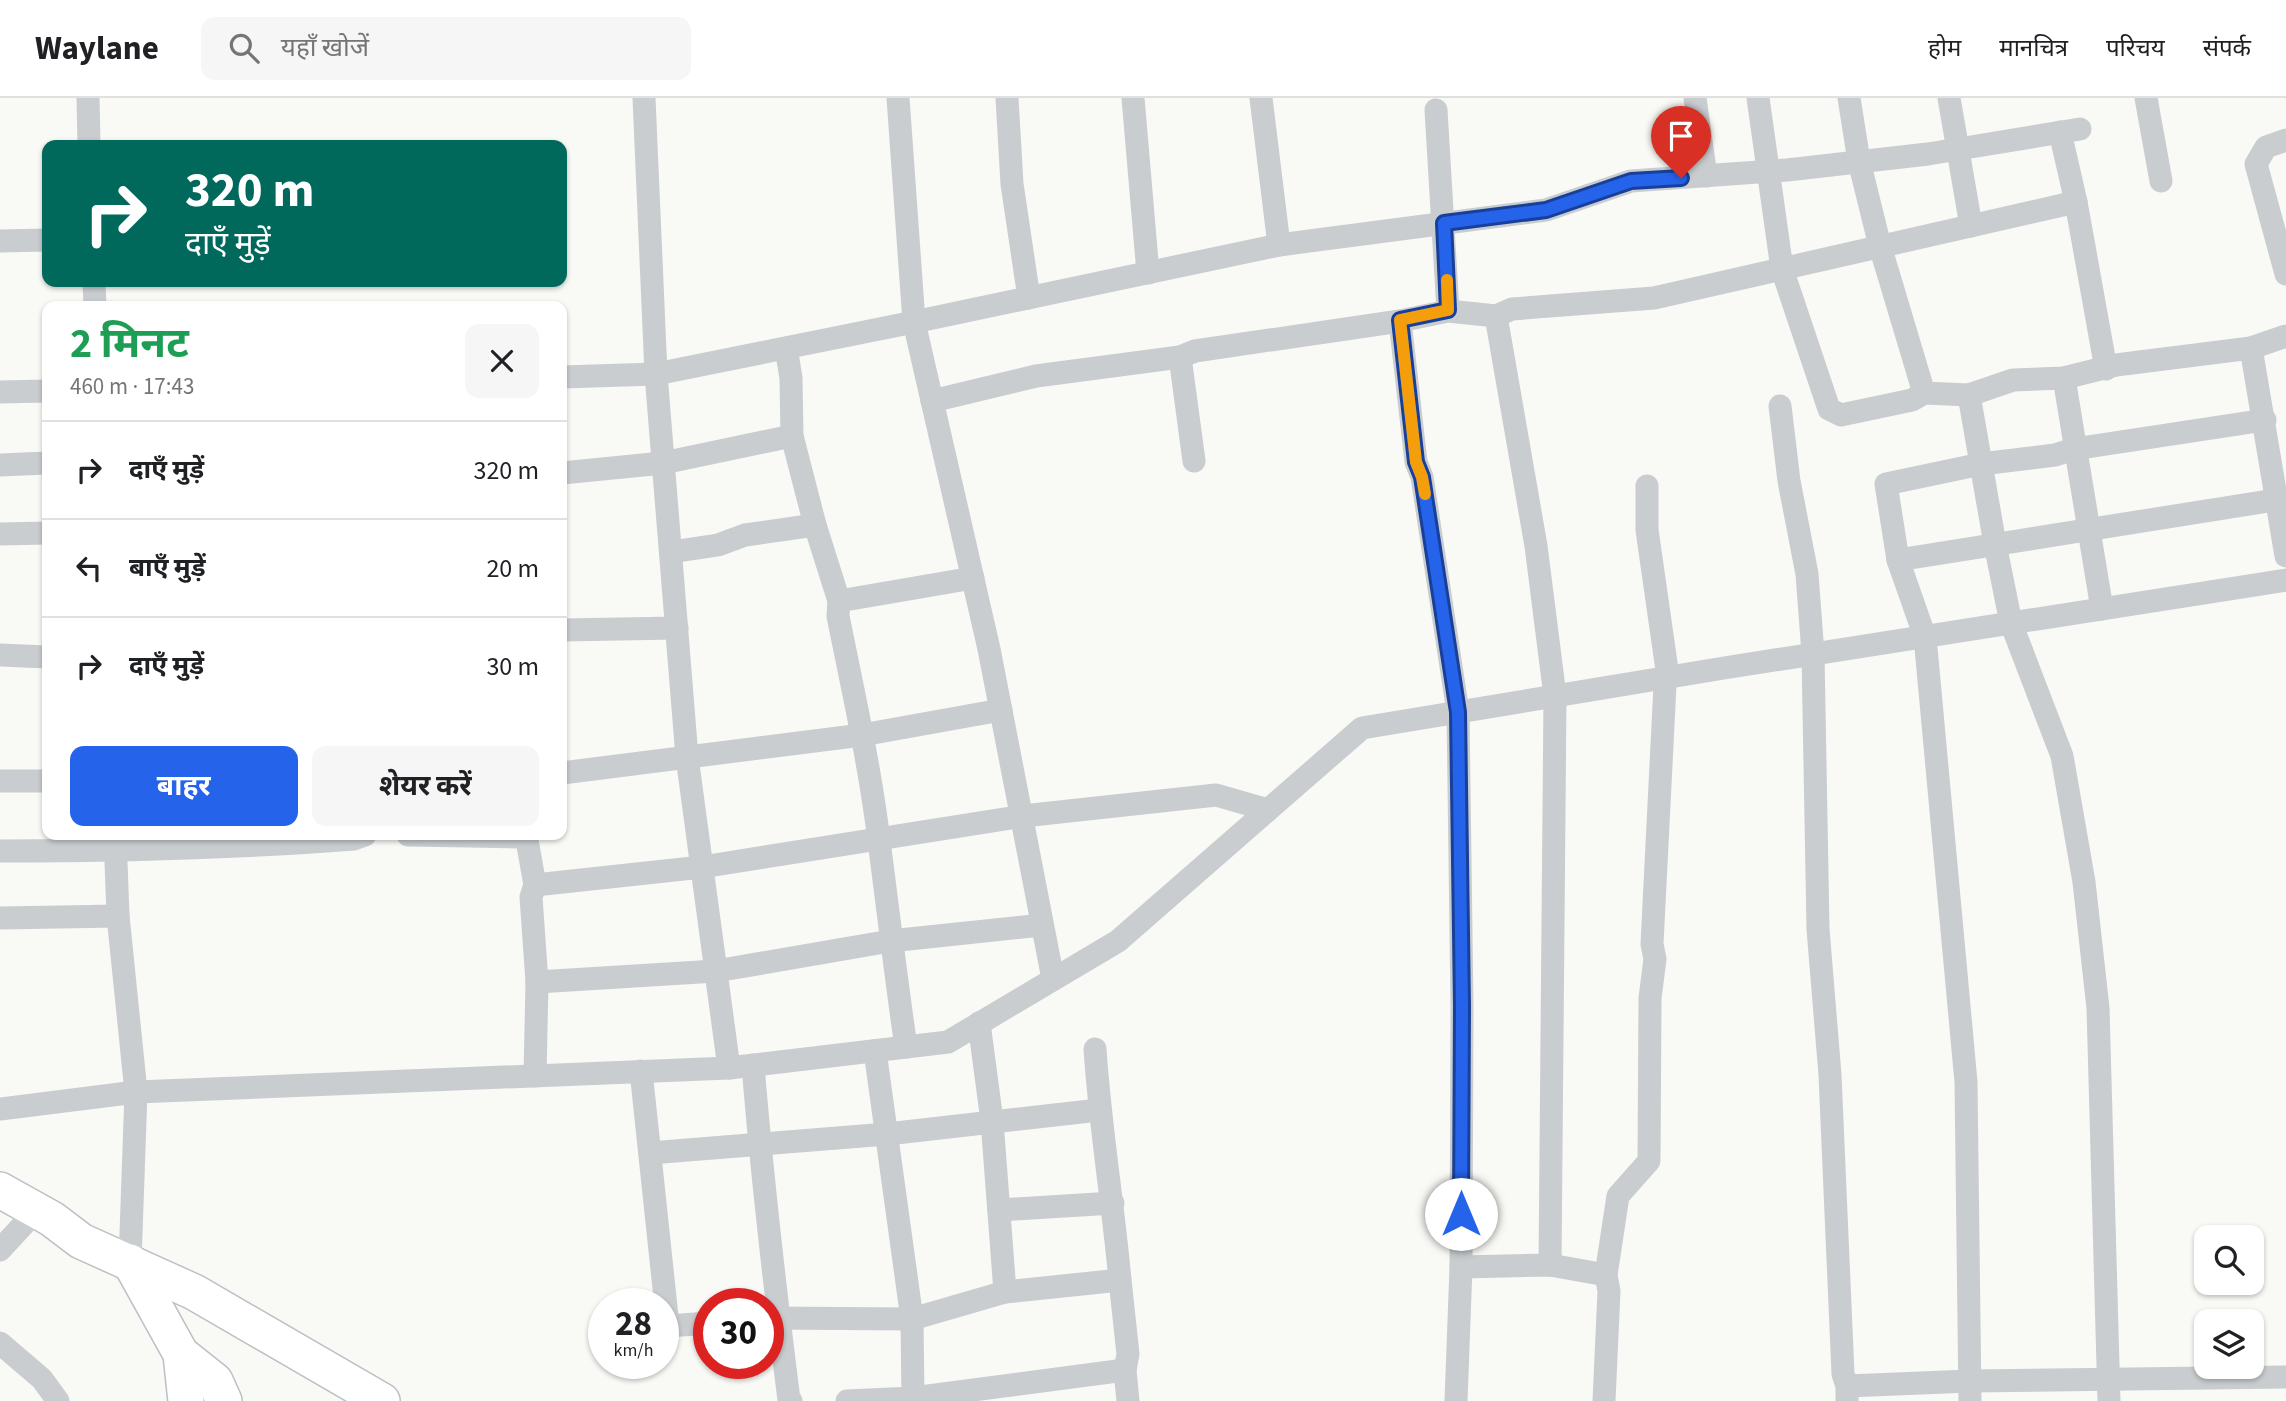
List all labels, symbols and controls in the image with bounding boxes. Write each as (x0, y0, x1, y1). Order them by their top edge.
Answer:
search box (201, 17, 691, 80)
text: Waylane (35, 25, 159, 72)
icon: search (225, 29, 263, 67)
text: यहाँ खोजें (281, 29, 369, 66)
text: होम (1928, 31, 1961, 66)
text: मानचित्र (1999, 31, 2068, 66)
text: परिचय (2106, 31, 2165, 66)
text: संपर्क (2203, 31, 2251, 66)
pin (1651, 106, 1711, 178)
icon: arrive (1662, 117, 1700, 155)
text: 320 m (185, 156, 314, 226)
icon: right (70, 168, 161, 259)
text: दाएँ मुड़ें (185, 221, 271, 267)
text: 2 मिनट (70, 314, 189, 374)
button: close (465, 324, 539, 398)
text: 460 m · 17:43 (70, 370, 194, 403)
icon: right (70, 451, 108, 489)
text: दाएँ मुड़ें (129, 451, 204, 488)
text: 320 m (473, 452, 539, 489)
icon: left (70, 549, 108, 587)
text: बाएँ मुड़ें (129, 549, 206, 586)
text: 20 m (486, 550, 539, 587)
icon: right (70, 647, 108, 685)
text: दाएँ मुड़ें (129, 647, 204, 684)
text: 30 m (486, 648, 539, 685)
button: बाहर (70, 746, 298, 826)
button: शेयर करें (312, 746, 539, 826)
position arrow (1424, 1177, 1498, 1251)
map controls (2194, 1225, 2264, 1379)
button: search (2194, 1225, 2264, 1295)
speed limit sign: 30 (693, 1288, 784, 1379)
text: 28 (615, 1299, 652, 1349)
button: layers (2194, 1309, 2264, 1379)
text: km/h (614, 1338, 653, 1363)

